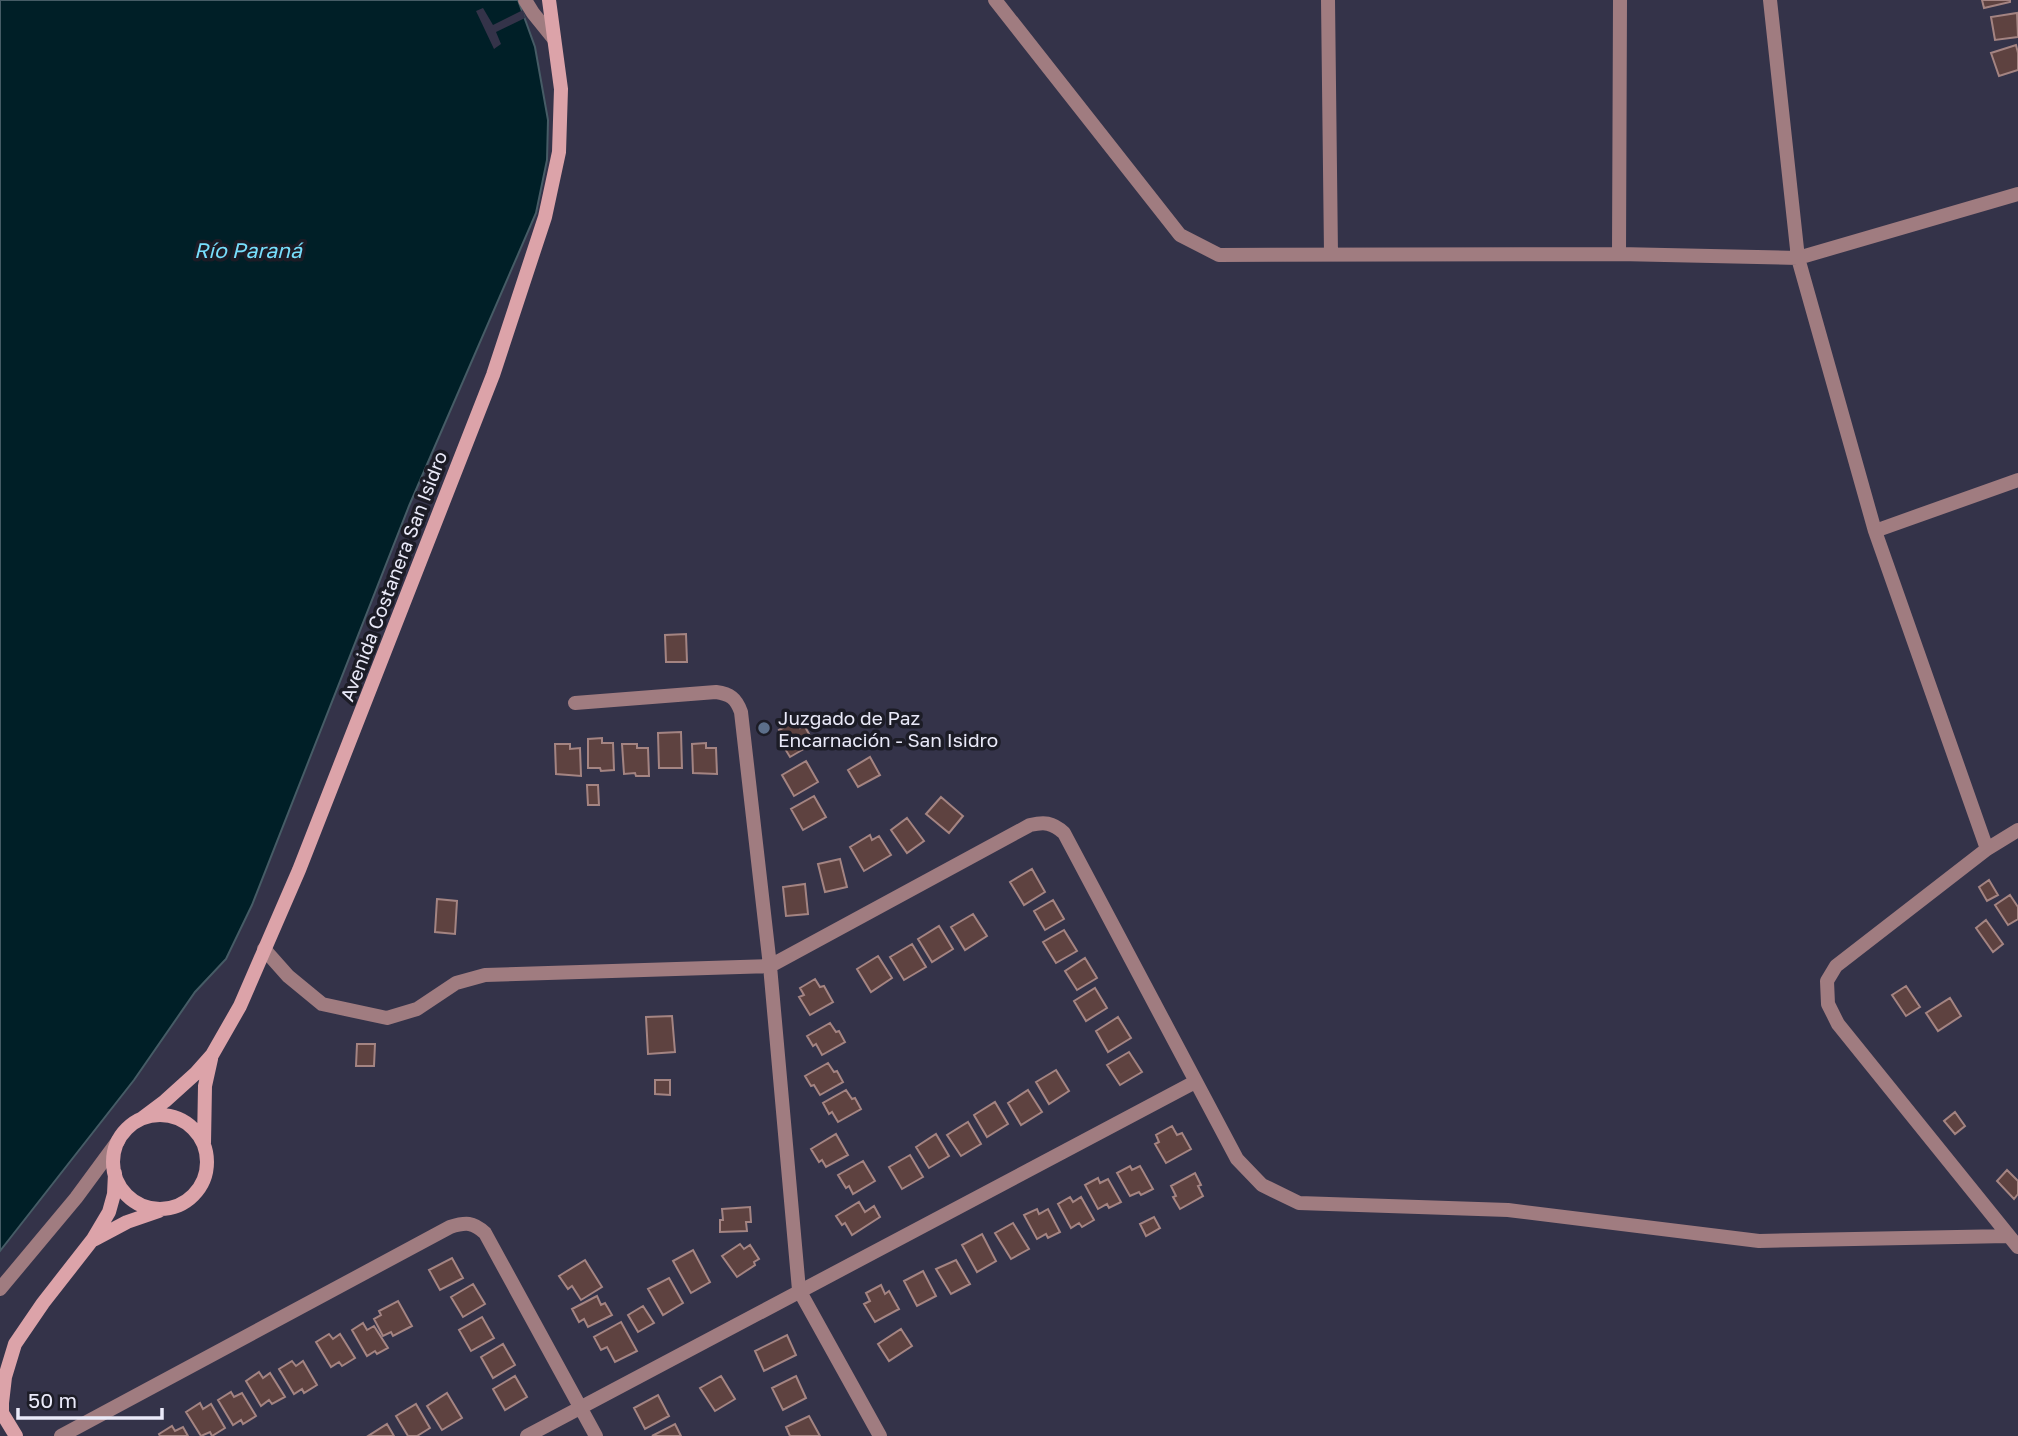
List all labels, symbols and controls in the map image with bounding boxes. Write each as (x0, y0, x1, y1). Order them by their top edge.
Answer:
water label: Río Paraná (194, 237, 304, 263)
street label: Avenida Costanera San Isidro (335, 448, 451, 704)
place label: Juzgado de Paz Encarnación - San Isidro (778, 706, 998, 751)
marker: Juzgado de Paz Encarnación - San Isidro (756, 720, 772, 736)
scale bar (18, 1376, 161, 1420)
text: 50 m (28, 1387, 77, 1413)

